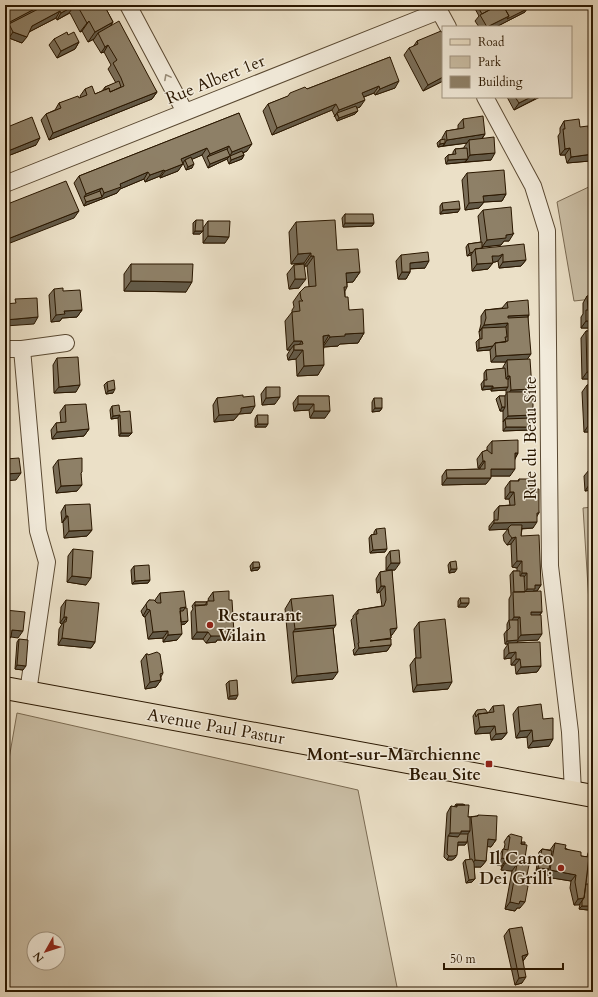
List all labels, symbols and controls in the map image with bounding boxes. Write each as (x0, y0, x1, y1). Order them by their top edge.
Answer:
legend (442, 26, 572, 98)
text: Road (478, 34, 505, 50)
street label: Rue Albert 1er (162, 49, 269, 110)
text: Park (478, 54, 502, 70)
one-way arrow (164, 74, 172, 81)
text: Building (478, 74, 523, 90)
street label: Rue du Beau Site (519, 376, 542, 500)
place label: Restaurant Vilain (218, 604, 301, 647)
marker: Restaurant Vilain (205, 620, 215, 630)
street label: Avenue Paul Pastur (145, 703, 287, 750)
place label: Mont-sur-Marchienne Beau Site (307, 743, 481, 786)
marker: Mont-sur-Marchienne Beau Site (484, 759, 494, 769)
place label: Il Canto Dei Grilli (479, 847, 553, 890)
marker: Il Canto Dei Grilli (556, 863, 566, 873)
north arrow (26, 931, 66, 971)
scale bar (444, 945, 563, 971)
text: N (29, 948, 47, 965)
text: 50 m (450, 951, 477, 967)

